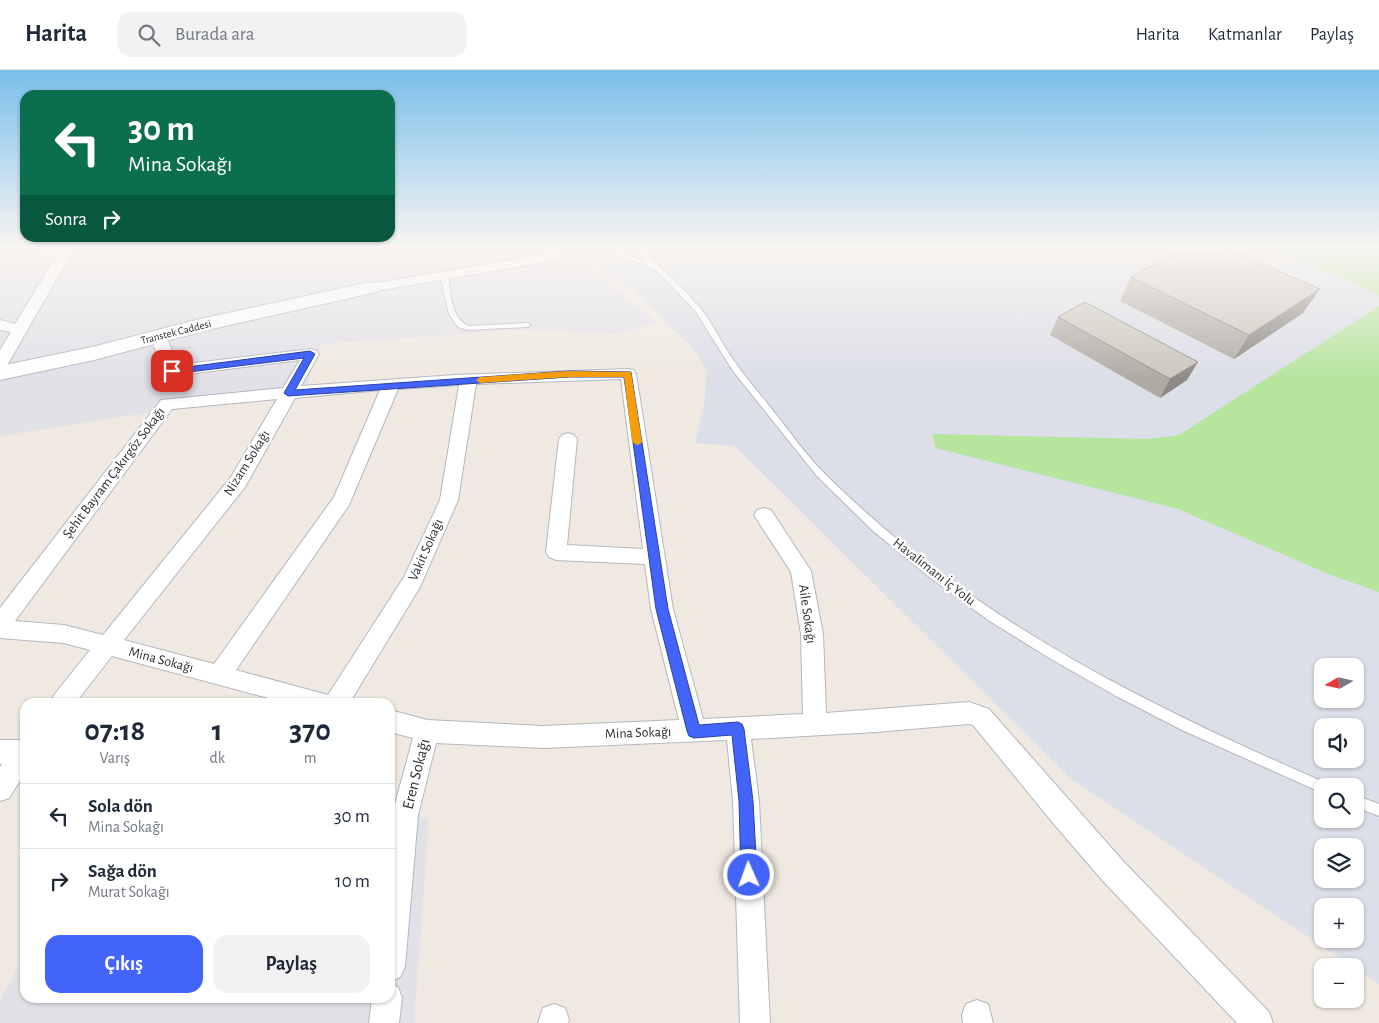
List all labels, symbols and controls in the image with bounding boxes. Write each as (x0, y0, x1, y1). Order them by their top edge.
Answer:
search box (117, 12, 467, 57)
icon: search (135, 21, 163, 49)
text: Harita (25, 22, 87, 46)
text: Burada ara (175, 25, 254, 44)
text: Harita (1136, 26, 1180, 44)
text: Katmanlar (1208, 26, 1282, 44)
text: Paylaş (1310, 26, 1354, 44)
icon: left (45, 110, 110, 175)
text: 30 m (128, 112, 195, 147)
text: Mina Sokağı (128, 153, 232, 175)
icon: right (97, 205, 125, 233)
text: Sonra (45, 210, 87, 229)
street label: Transtek Caddesi (140, 318, 212, 346)
pin (151, 350, 193, 392)
icon: arrive (158, 357, 186, 385)
street label: Şehit Bayram Çakırgöz Sokağı (60, 405, 168, 541)
street label: Nizam Sokağı (221, 428, 273, 498)
street label: Vakit Sokağı (406, 517, 446, 583)
street label: Havalimanı İç Yolu (890, 533, 980, 608)
street label: Aile Sokağı (796, 583, 818, 645)
street label: Mina Sokağı (127, 645, 195, 675)
north arrow (1314, 658, 1364, 708)
map controls (1314, 658, 1364, 1008)
text: 07:18 (84, 716, 145, 746)
text: 1 (212, 716, 223, 746)
text: 370 (289, 716, 331, 746)
button: sound (1314, 718, 1364, 768)
street label: Mina Sokağı (605, 725, 671, 741)
street label: Eren Sokağı (400, 737, 432, 811)
text: Varış (100, 750, 130, 766)
text: dk (209, 750, 225, 766)
text: m (304, 750, 316, 766)
button: search (1314, 778, 1364, 828)
text: Sola dön (88, 797, 153, 816)
icon: left (45, 802, 73, 830)
text: 30 m (334, 807, 370, 826)
text: Mina Sokağı (88, 819, 164, 835)
button: layers (1314, 838, 1364, 888)
position arrow (722, 848, 774, 900)
text: Sağa dön (88, 862, 157, 881)
icon: right (45, 867, 73, 895)
text: 10 m (335, 872, 370, 891)
text: Murat Sokağı (88, 884, 170, 900)
button: + (1314, 898, 1364, 948)
button: Çıkış (45, 935, 203, 993)
button: Paylaş (213, 935, 370, 993)
button: − (1314, 958, 1364, 1008)

